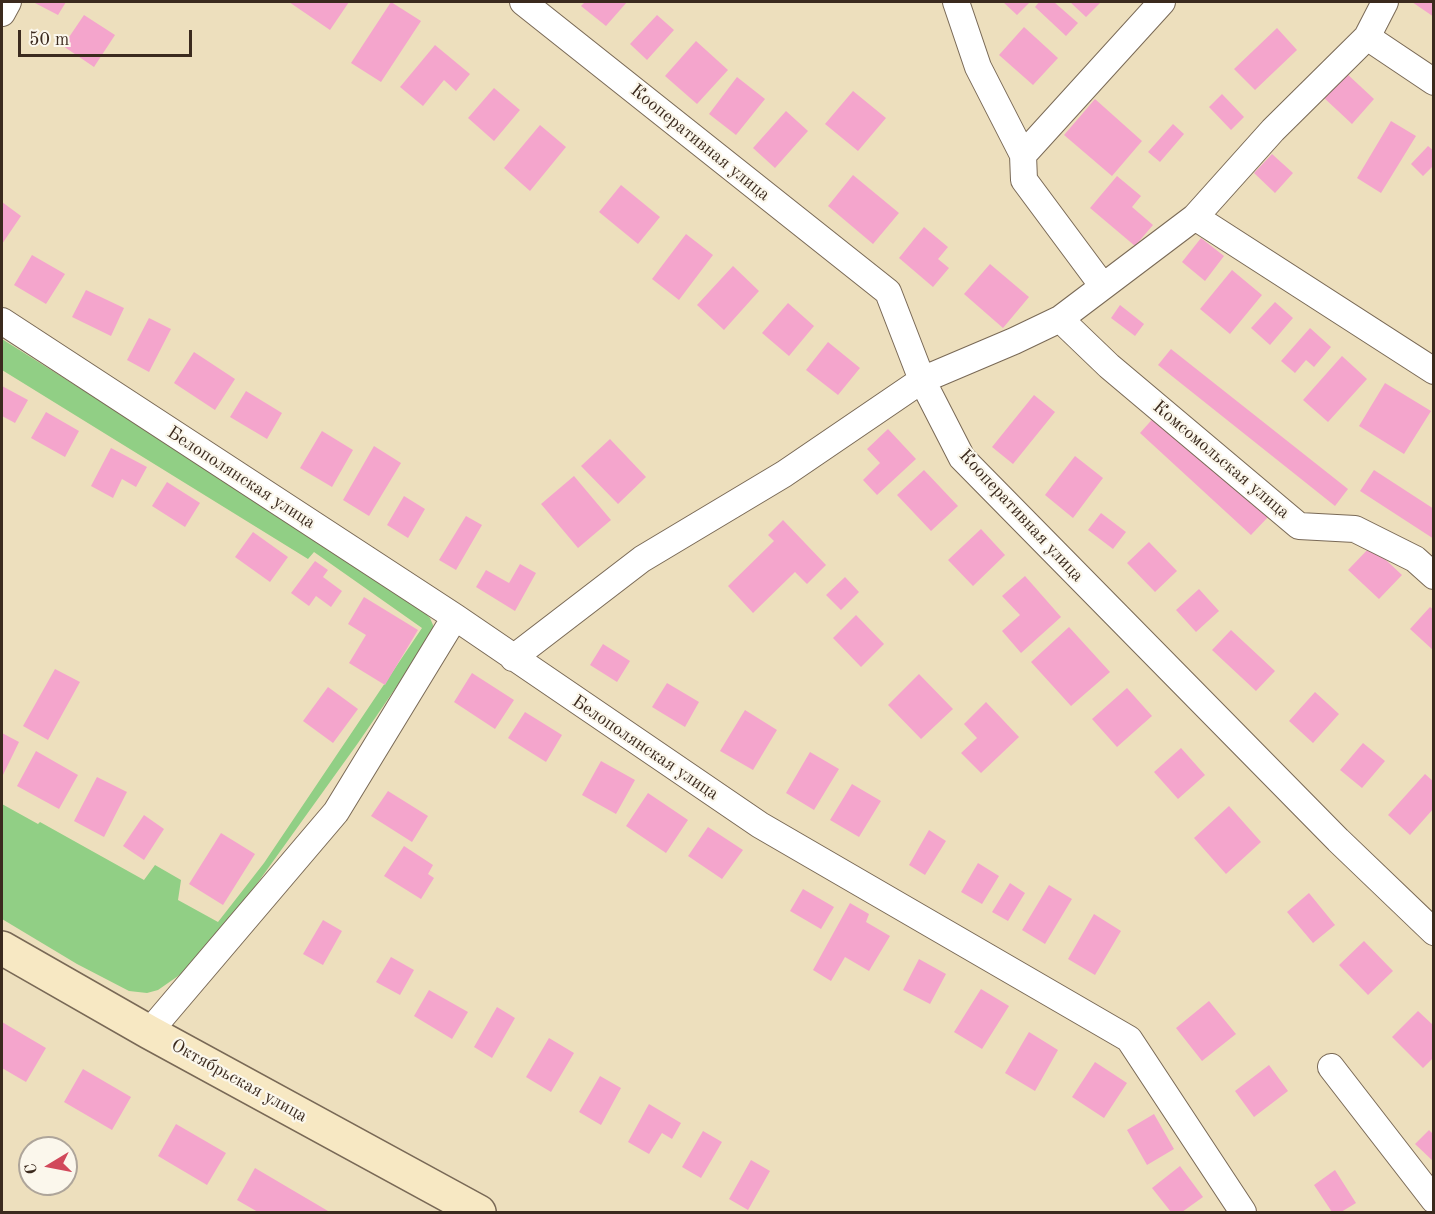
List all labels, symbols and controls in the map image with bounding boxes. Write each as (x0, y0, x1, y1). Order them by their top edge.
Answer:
scale bar (21, 18, 195, 56)
text: 50 m (29, 31, 69, 49)
street label: Кооперативная улица (626, 80, 774, 206)
street label: Комсомольская улица (1148, 396, 1294, 524)
street label: Белополянская улица (163, 422, 319, 534)
street label: Кооперативная улица (954, 445, 1088, 587)
street label: Белополянская улица (568, 691, 722, 805)
street label: Октябрьская улица (167, 1035, 311, 1127)
north arrow (18, 1136, 78, 1196)
text: С (23, 1162, 41, 1175)

